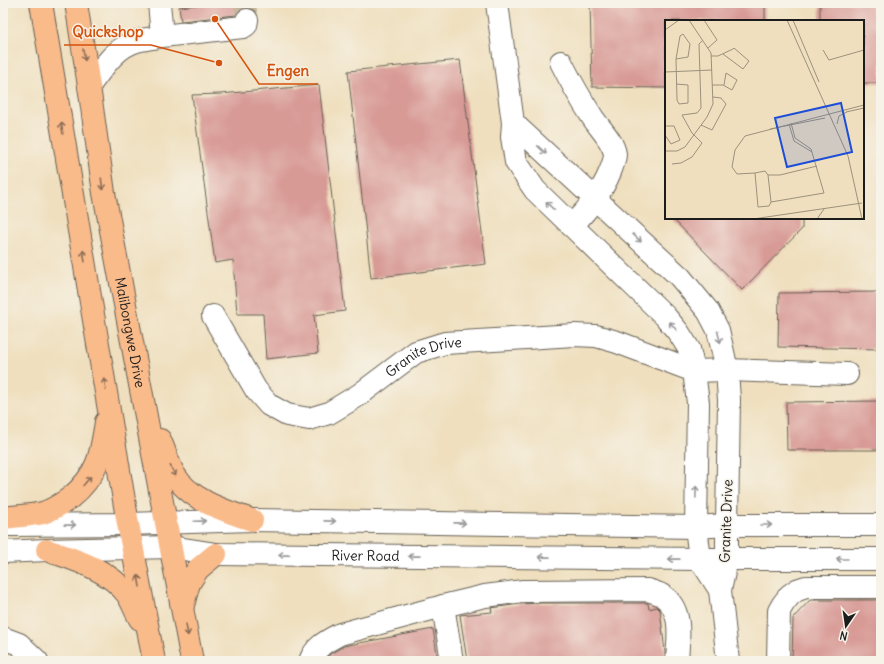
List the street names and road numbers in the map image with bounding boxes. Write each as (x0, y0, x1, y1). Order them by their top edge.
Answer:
street label: Malibongwe Drive (111, 276, 149, 389)
street label: Granite Drive (382, 333, 462, 381)
street label: Granite Drive (716, 479, 736, 563)
street label: River Road (331, 546, 400, 565)

